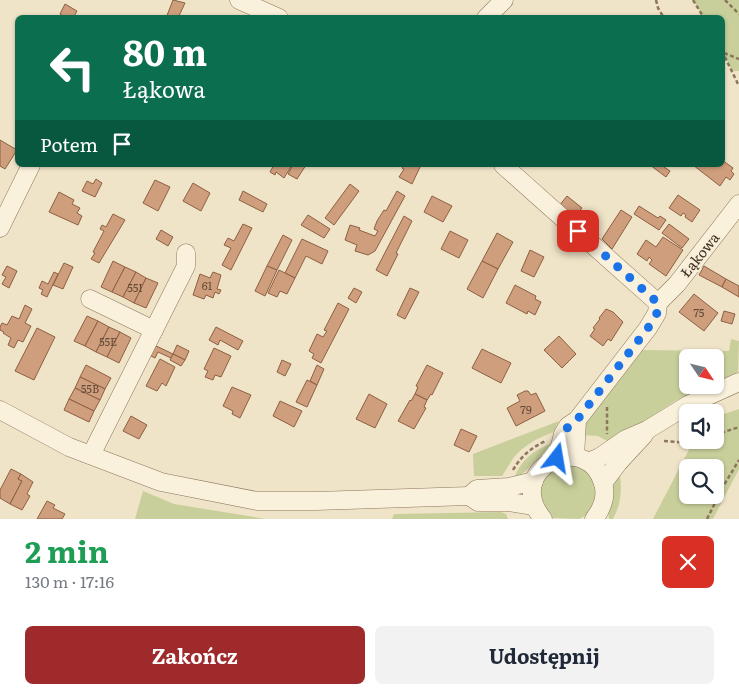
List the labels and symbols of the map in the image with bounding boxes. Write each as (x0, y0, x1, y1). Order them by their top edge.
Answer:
pin (557, 210, 599, 252)
street label: Łąkowa (675, 227, 724, 281)
house number: 61 (202, 277, 213, 293)
house number: 55I (127, 279, 143, 295)
house number: 75 (694, 304, 705, 320)
house number: 55E (99, 333, 117, 349)
north arrow (679, 349, 724, 394)
house number: 55B (81, 380, 99, 396)
house number: 79 (520, 401, 532, 417)
position arrow (530, 431, 582, 483)

